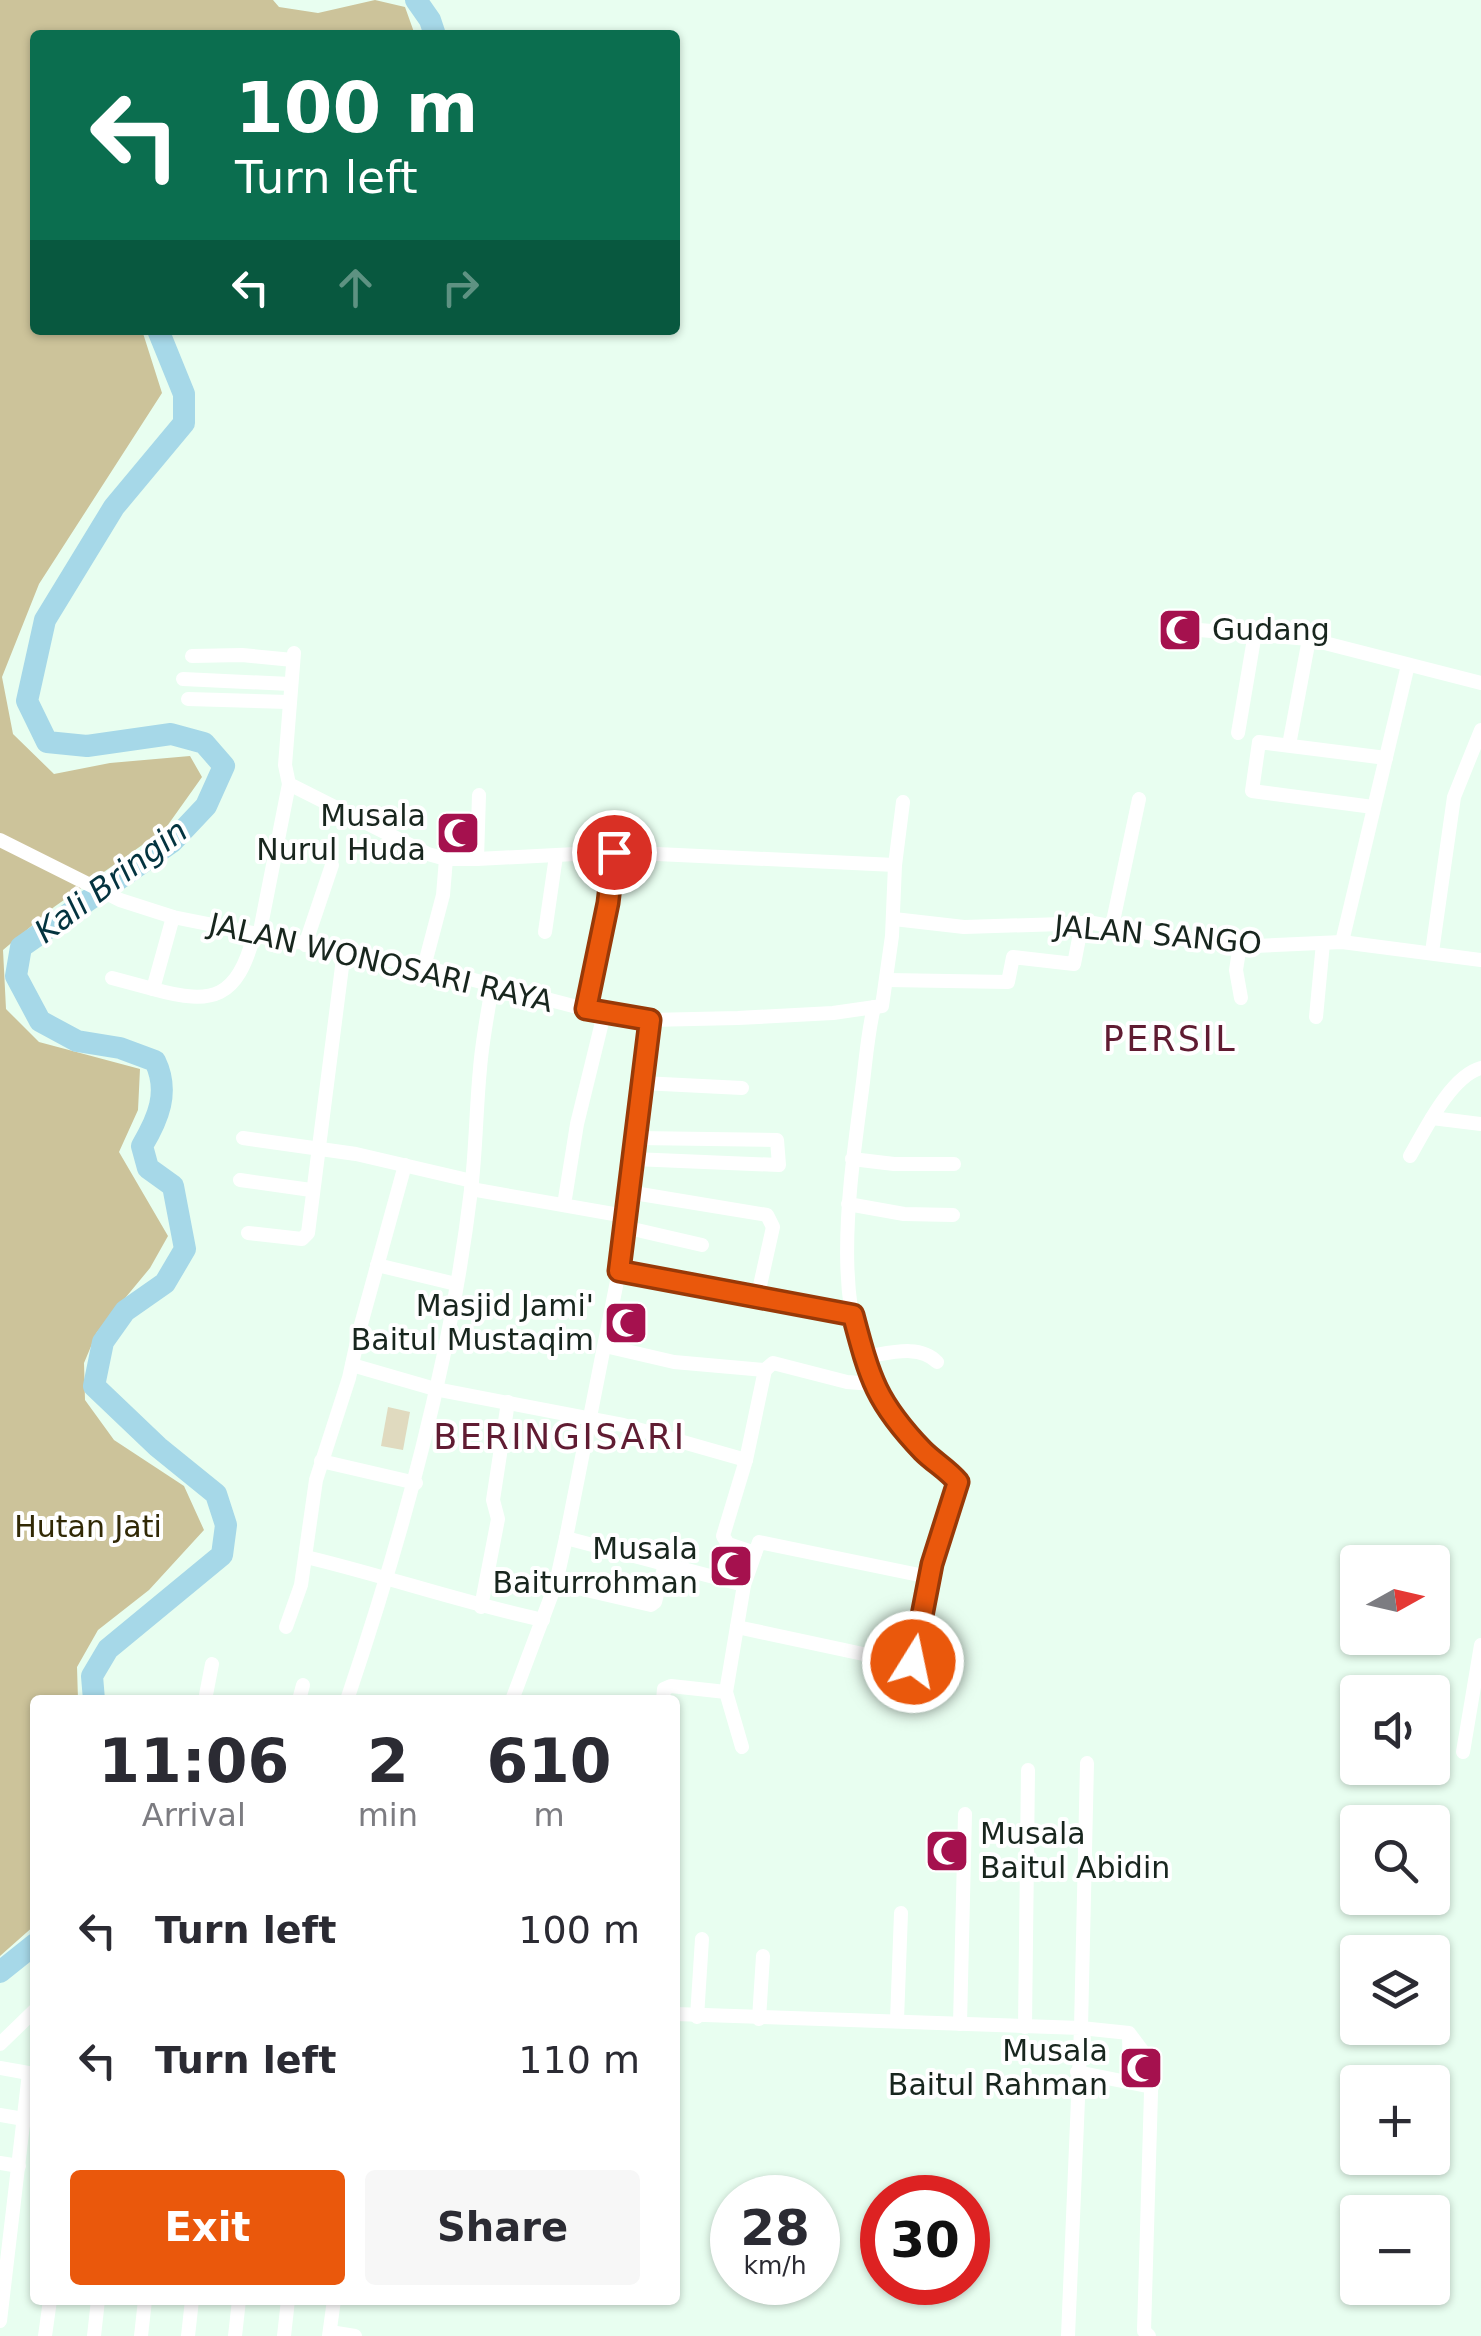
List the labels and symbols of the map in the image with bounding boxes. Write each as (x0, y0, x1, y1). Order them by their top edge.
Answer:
mosque icon: Gudang (1157, 607, 1203, 653)
place label: Gudang (1212, 612, 1330, 647)
place label: Musala Nurul Huda (256, 798, 426, 867)
mosque icon: Musala Nurul Huda (435, 810, 481, 856)
pin (572, 810, 657, 895)
water label: Kali Bringin (27, 811, 195, 951)
street label: JALAN WONOSARI RAYA (204, 905, 557, 1019)
street label: JALAN SANGO (1051, 908, 1263, 961)
district label: PERSIL (1103, 1019, 1237, 1059)
place label: Masjid Jami' Baitul Mustaqim (351, 1288, 594, 1357)
mosque icon: Masjid Jami' Baitul Mustaqim (603, 1300, 649, 1346)
district label: BERINGISARI (433, 1417, 687, 1457)
park label: Hutan Jati (14, 1509, 162, 1544)
place label: Musala Baiturrohman (492, 1531, 698, 1600)
mosque icon: Musala Baiturrohman (708, 1543, 754, 1589)
north arrow (1340, 1545, 1450, 1655)
position arrow (861, 1610, 965, 1714)
place label: Musala Baitul Abidin (980, 1816, 1170, 1885)
mosque icon: Musala Baitul Abidin (924, 1828, 970, 1874)
place label: Musala Baitul Rahman (888, 2033, 1108, 2102)
mosque icon: Musala Baitul Rahman (1118, 2045, 1164, 2091)
speed limit sign: 30 (860, 2175, 990, 2305)

